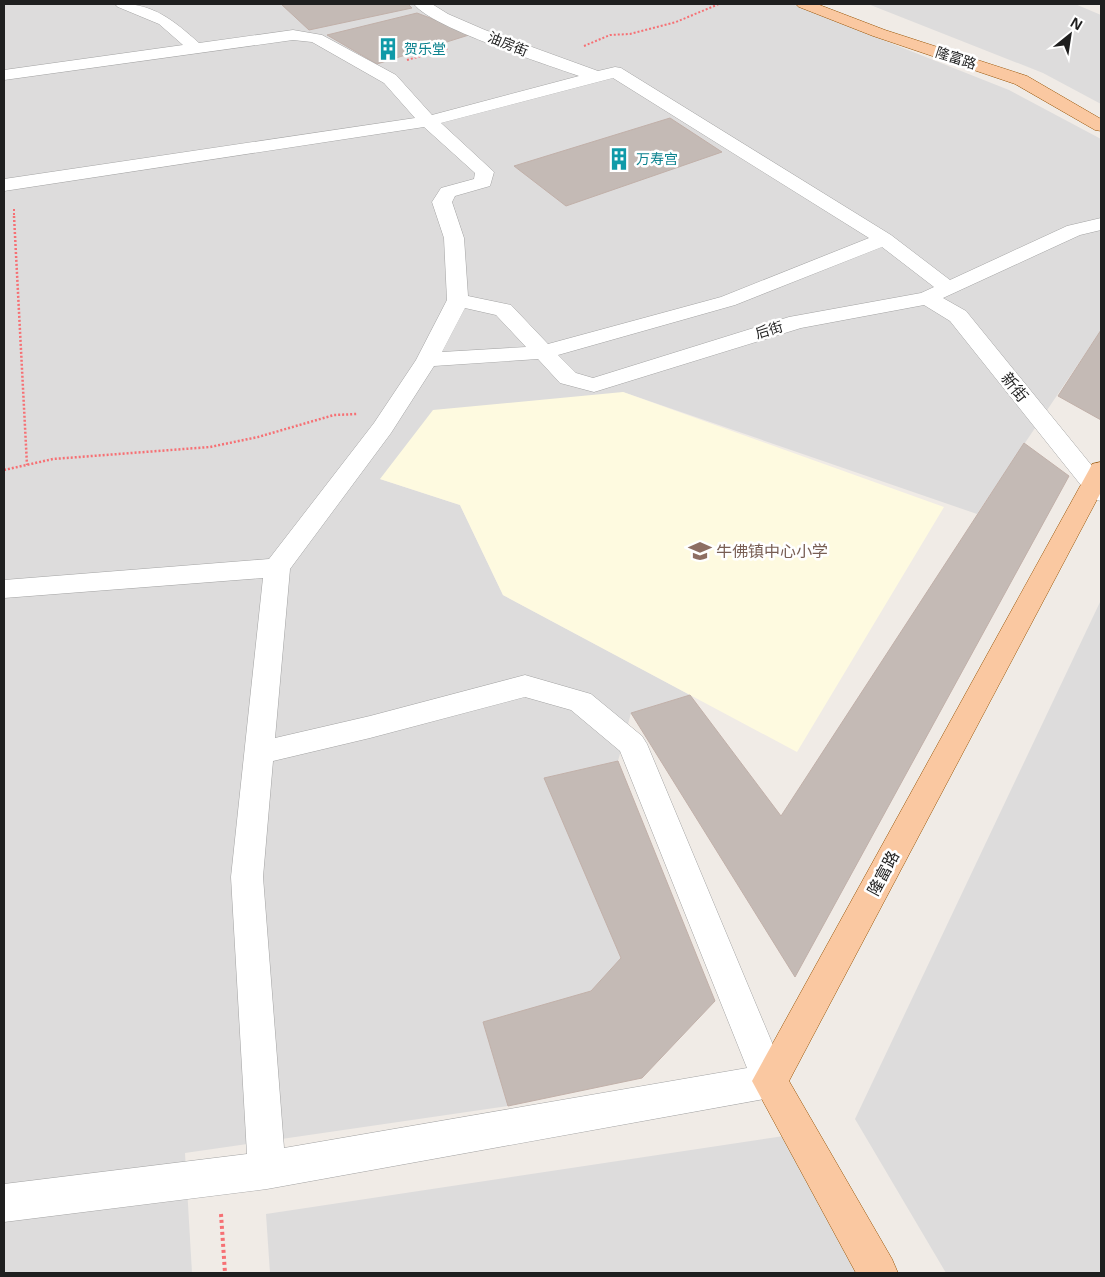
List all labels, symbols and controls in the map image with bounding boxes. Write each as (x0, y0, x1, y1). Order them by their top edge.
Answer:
north arrow (1045, 10, 1095, 60)
text: N (1067, 12, 1086, 34)
street label: 油房街 (485, 27, 531, 60)
building icon: 贺乐堂 (375, 36, 401, 62)
place label: 贺乐堂 (404, 39, 446, 58)
street label: 隆富路 (933, 42, 979, 73)
building icon: 万寿宫 (606, 146, 632, 172)
place label: 万寿宫 (636, 149, 678, 168)
street label: 后街 (753, 316, 785, 343)
street label: 新街 (996, 368, 1034, 406)
school or university icon: 牛佛镇中心小学 (687, 538, 713, 564)
place label: 牛佛镇中心小学 (716, 540, 828, 562)
street label: 隆富路 (862, 847, 904, 899)

